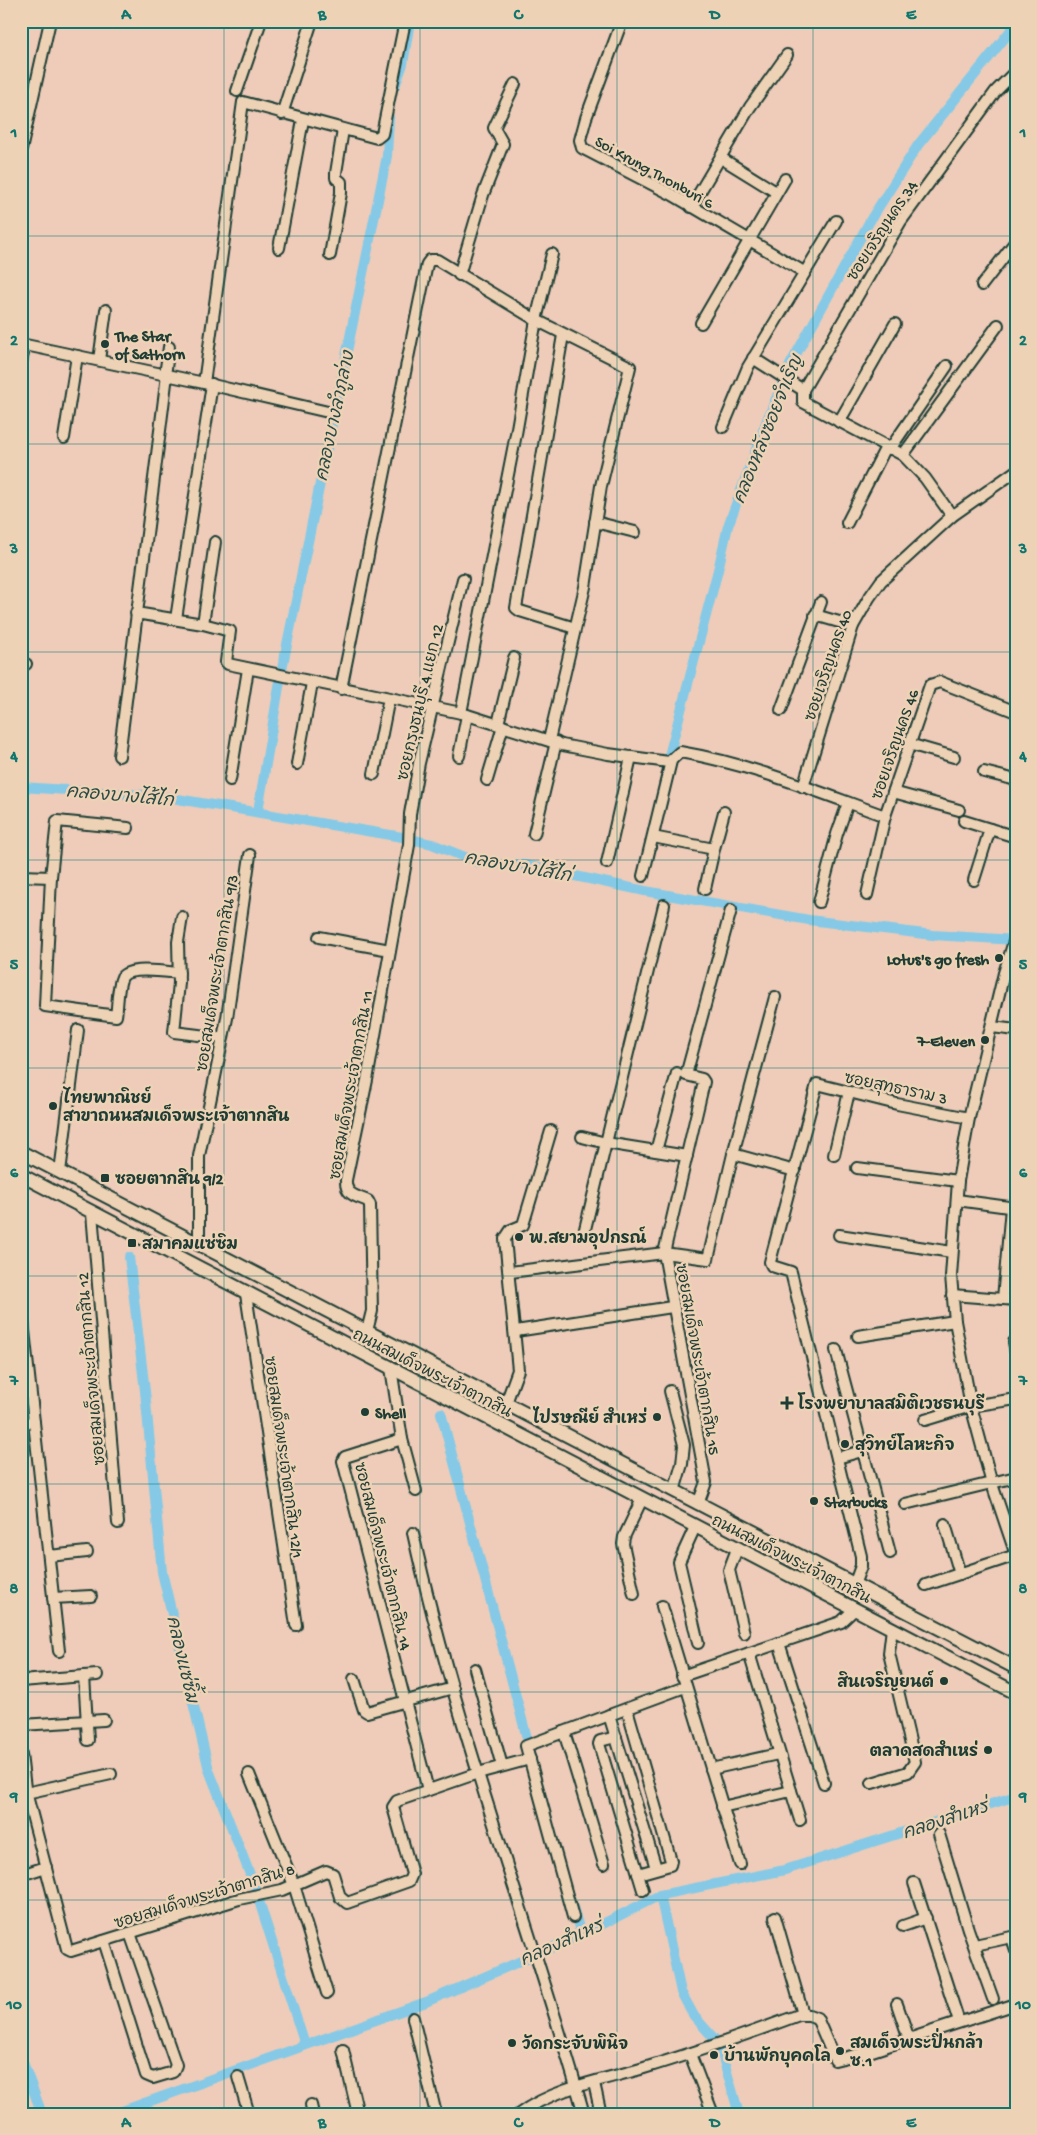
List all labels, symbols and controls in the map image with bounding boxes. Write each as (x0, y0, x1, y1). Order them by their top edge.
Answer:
text: A (120, 7, 132, 26)
text: B (317, 7, 327, 26)
text: C (513, 7, 524, 26)
text: D (708, 7, 721, 26)
text: E (906, 7, 917, 26)
text: 1 (10, 125, 17, 144)
text: 1 (1019, 125, 1026, 144)
street label: Soi Krung Thonburi 6 (590, 133, 717, 215)
street label: ซอยเจริญนคร 34 (841, 176, 924, 286)
place label: The Star of Sathorn (113, 329, 185, 366)
text: 2 (10, 333, 18, 352)
text: 2 (1019, 333, 1027, 352)
marker: The Star of Sathorn (99, 338, 111, 350)
water label: คลองบางลำภูล่าง (309, 347, 361, 483)
water label: คลองหลังซอยจำเริญ (727, 350, 809, 507)
text: 3 (9, 541, 18, 560)
text: 3 (1018, 541, 1027, 560)
street label: ซอยเจริญนคร 40 (799, 607, 858, 724)
street label: ซอยกรุงธนบุรี 4 แยก 12 (391, 622, 450, 783)
street label: ซอยเจริญนคร 46 (866, 685, 925, 803)
text: 4 (9, 749, 18, 768)
text: 4 (1018, 749, 1027, 768)
water label: คลองบางไส้ไก่ (65, 778, 178, 813)
water label: คลองบางไส้ไก่ (463, 845, 576, 889)
street label: ซอยสมเด็จพระเจ้าตากสิน 9/3 (190, 873, 244, 1073)
place label: Lotus's go fresh (887, 951, 989, 971)
marker: Lotus's go fresh (993, 952, 1005, 964)
text: 5 (10, 957, 19, 976)
text: 5 (1019, 957, 1028, 976)
street label: ซอยสมเด็จพระเจ้าตากสิน 11 (322, 989, 379, 1182)
place label: 7-Eleven (916, 1034, 975, 1053)
marker: 7-Eleven (979, 1034, 991, 1046)
street label: ซอยสุทธาราม 3 (842, 1070, 949, 1111)
place label: ไทยพาณิชย์ สาขาถนนสมเด็จพระเจ้าตากสิน (62, 1086, 289, 1128)
marker: ไทยพาณิชย์ สาขาถนนสมเด็จพระเจ้าตากสิน (47, 1100, 59, 1112)
text: 6 (10, 1165, 19, 1184)
text: 6 (1019, 1165, 1028, 1184)
place label: ซอยตากสิน 9/2 (115, 1168, 224, 1191)
marker: ซอยตากสิน 9/2 (99, 1172, 111, 1184)
place label: พ.สยามอุปกรณ์ (529, 1226, 647, 1250)
marker: พ.สยามอุปกรณ์ (513, 1231, 525, 1243)
place label: สมาคมแซ่ซิม (142, 1233, 238, 1256)
marker: สมาคมแซ่ซิม (126, 1237, 138, 1249)
street label: ซอยสมเด็จพระเจ้าตากสิน 15 (669, 1262, 727, 1457)
street label: ซอยสมเด็จพระเจ้าตากสิน 12 (71, 1271, 111, 1466)
street label: ถนนสมเด็จพระเจ้าตากสิน (348, 1322, 517, 1424)
street label: ซอยสมเด็จพระเจ้าตากสิน 12/1 (258, 1355, 310, 1560)
text: 7 (9, 1373, 19, 1392)
text: 7 (1018, 1373, 1028, 1392)
place label: โรงพยาบาลสมิติเวชธนบุรี (797, 1392, 985, 1416)
marker: โรงพยาบาลสมิติเวชธนบุรี (780, 1396, 794, 1410)
marker: Shell (359, 1406, 371, 1418)
place label: Shell (375, 1406, 407, 1425)
place label: ไปรษณีย์ สำเหร่ (532, 1406, 647, 1430)
marker: ไปรษณีย์ สำเหร่ (651, 1411, 663, 1423)
place label: สุวิทย์โลหะกิจ (855, 1433, 954, 1457)
marker: สุวิทย์โลหะกิจ (839, 1438, 851, 1450)
street label: ซอยสมเด็จพระเจ้าตากสิน 14 (348, 1460, 418, 1653)
marker: Starbucks (808, 1495, 820, 1507)
place label: Starbucks (824, 1495, 888, 1514)
street label: ถนนสมเด็จพระเจ้าตากสิน (707, 1508, 876, 1610)
text: 8 (10, 1581, 19, 1600)
text: 8 (1019, 1581, 1028, 1600)
water label: คลองแซ่ซิ้ม (160, 1612, 209, 1707)
place label: สินเจริญยนต์ (837, 1670, 934, 1694)
marker: สินเจริญยนต์ (938, 1675, 950, 1687)
place label: ตลาดสดสำเหร่ (870, 1740, 978, 1763)
marker: ตลาดสดสำเหร่ (982, 1744, 994, 1756)
text: 9 (9, 1789, 18, 1808)
text: 9 (1018, 1789, 1027, 1808)
water label: คลองสำเหร่ (899, 1793, 995, 1845)
street label: ซอยสมเด็จพระเจ้าตากสิน 8 (111, 1857, 298, 1935)
water label: คลองสำเหร่ (516, 1912, 610, 1972)
text: 10 (5, 1997, 22, 2016)
text: 10 (1014, 1997, 1031, 2016)
place label: สมเด็จพระปิ่นกล้า ซ.1 (850, 2027, 983, 2073)
place label: วัดกระจับพินิจ (522, 2033, 628, 2056)
marker: วัดกระจับพินิจ (506, 2037, 518, 2049)
place label: บ้านพักบุคคโล (724, 2044, 831, 2068)
marker: สมเด็จพระปิ่นกล้า ซ.1 (834, 2045, 846, 2057)
marker: บ้านพักบุคคโล (708, 2049, 720, 2061)
text: A (120, 2115, 132, 2134)
text: B (317, 2115, 327, 2134)
text: C (513, 2115, 524, 2134)
text: D (708, 2115, 721, 2134)
text: E (906, 2115, 917, 2134)

